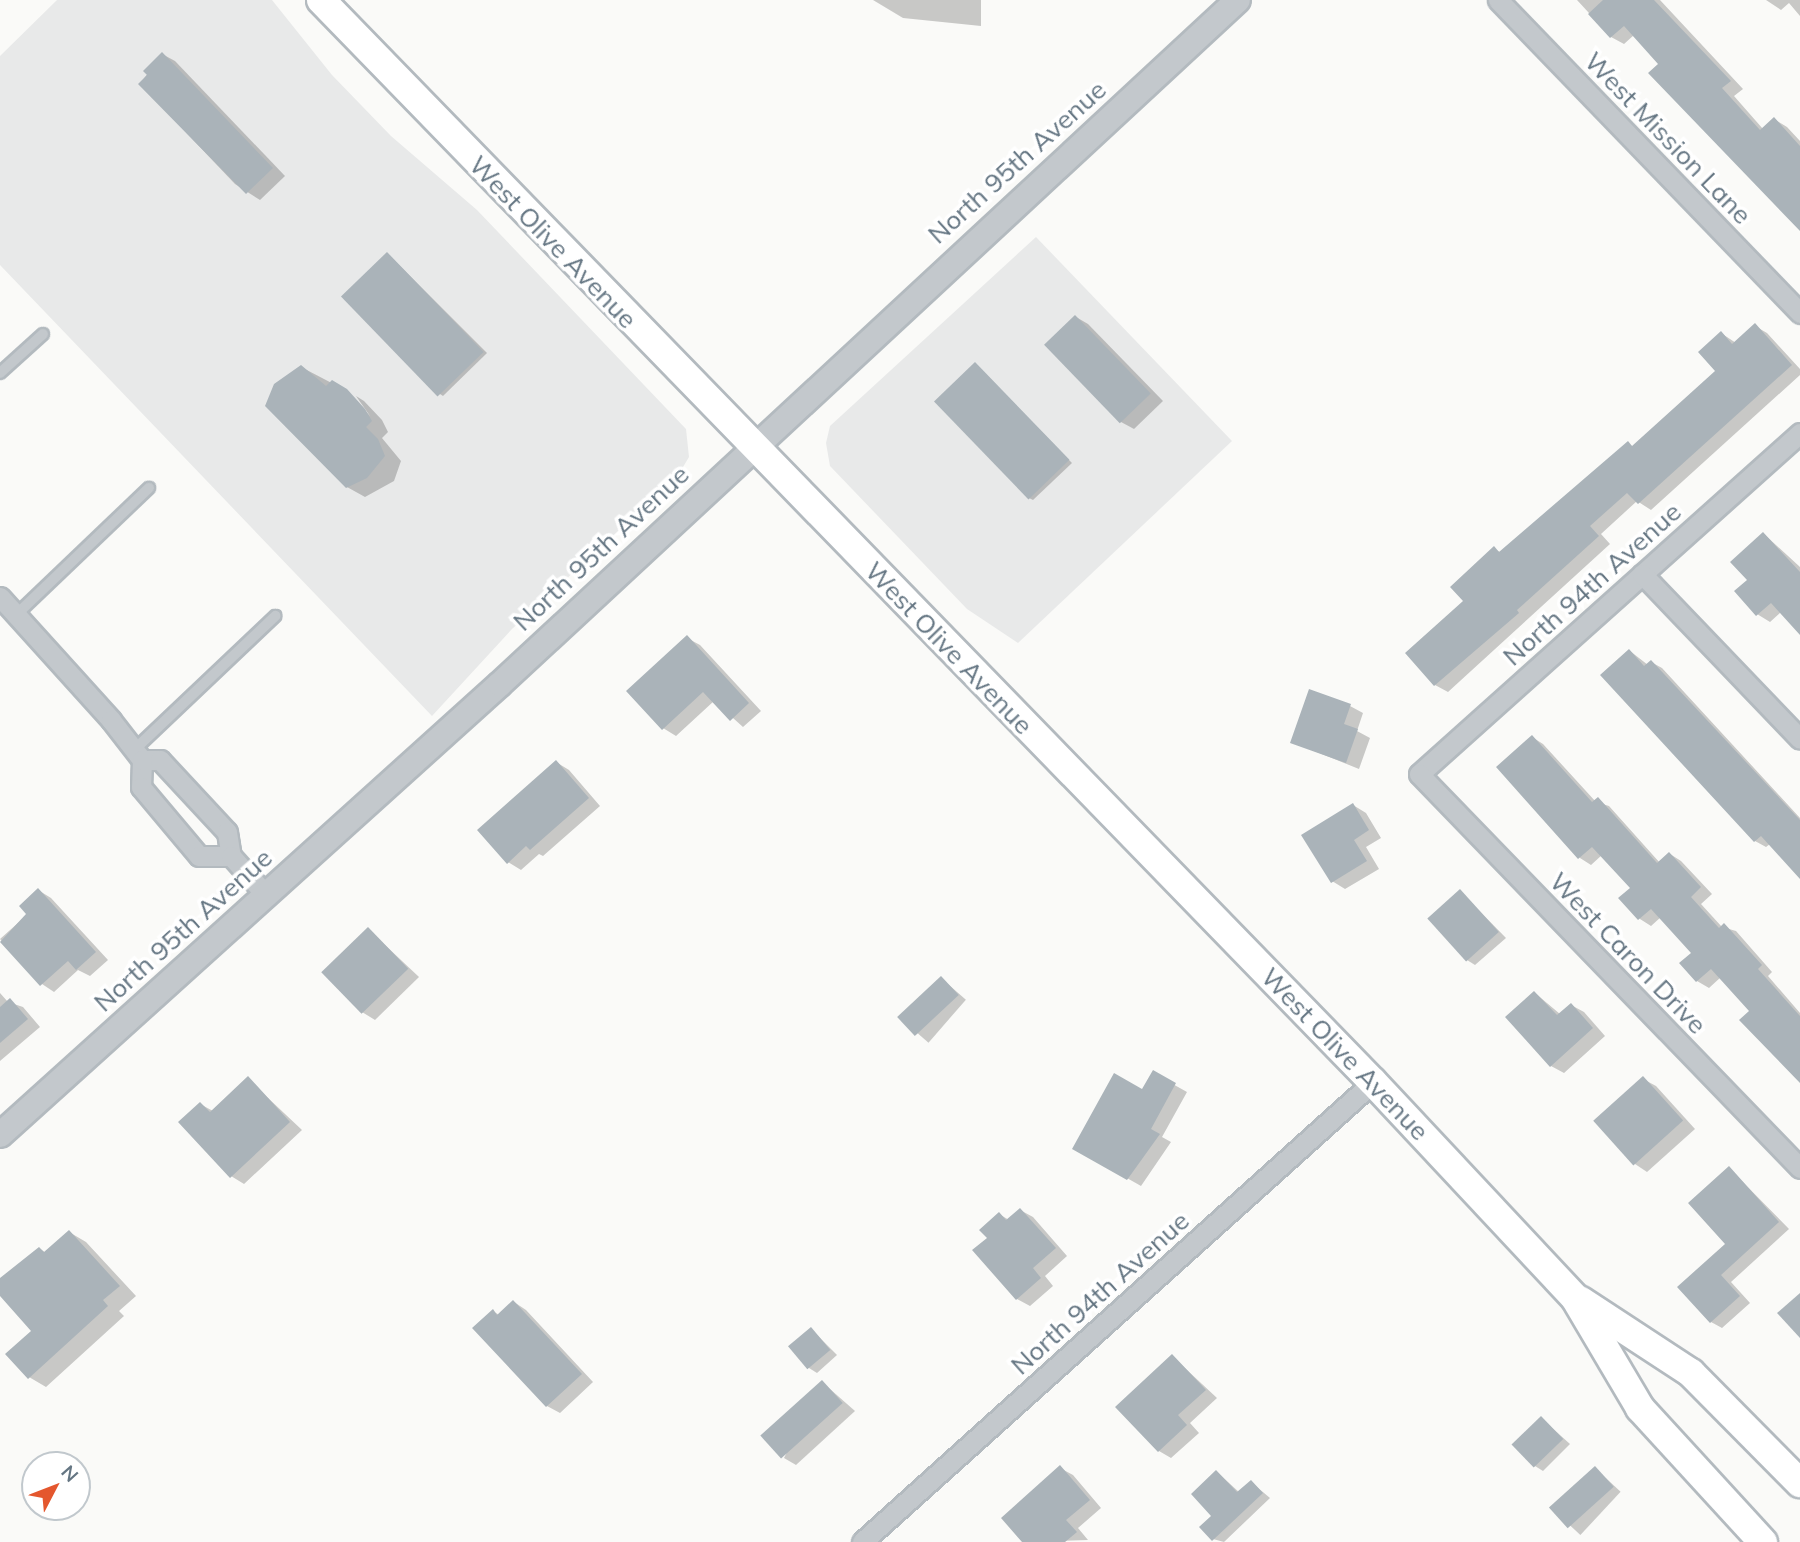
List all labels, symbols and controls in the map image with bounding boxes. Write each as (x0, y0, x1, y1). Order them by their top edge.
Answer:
street label: West Mission Lane (1578, 46, 1758, 230)
street label: North 95th Avenue (922, 74, 1112, 250)
street label: West Olive Avenue (463, 149, 643, 335)
street label: North 95th Avenue (507, 459, 695, 637)
street label: North 94th Avenue (1497, 496, 1687, 672)
street label: West Olive Avenue (859, 555, 1039, 741)
street label: North 95th Avenue (88, 842, 278, 1018)
street label: West Caron Drive (1543, 866, 1713, 1040)
street label: West Olive Avenue (1255, 961, 1435, 1147)
street label: North 94th Avenue (1005, 1205, 1195, 1381)
north arrow (21, 1451, 91, 1521)
text: N (56, 1460, 84, 1487)

